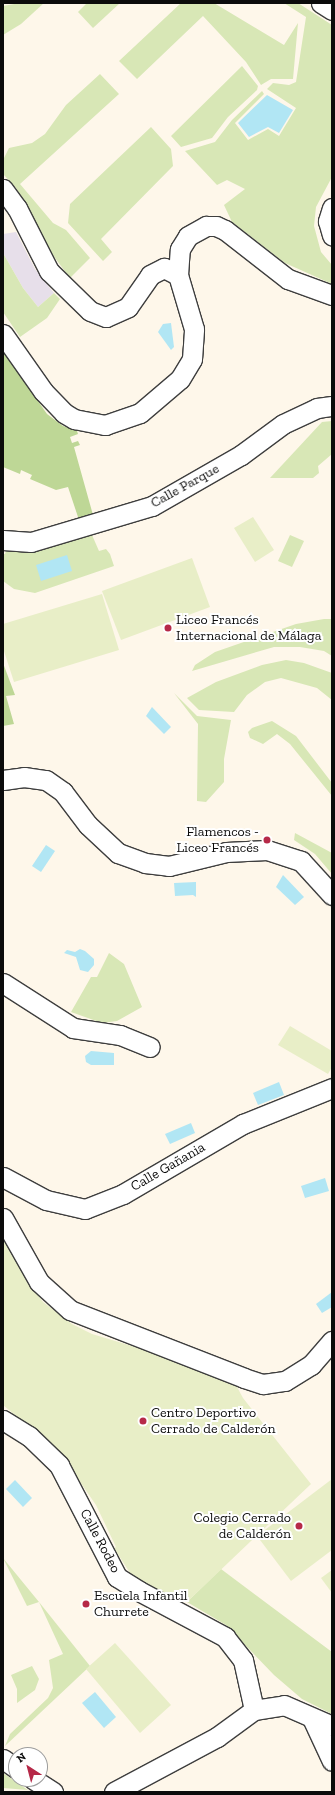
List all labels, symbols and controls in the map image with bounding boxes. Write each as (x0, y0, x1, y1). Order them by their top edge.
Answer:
street label: Calle Parque (148, 460, 222, 512)
place label: Liceo Francés Internacional de Málaga (176, 612, 322, 644)
marker: Liceo Francés Internacional de Málaga (163, 623, 173, 633)
place label: Flamencos - Liceo Francés (176, 824, 259, 856)
marker: Flamencos - Liceo Francés (262, 835, 272, 845)
street label: Calle Gañania (128, 1139, 208, 1195)
place label: Centro Deportivo Cerrado de Calderón (151, 1405, 276, 1438)
marker: Centro Deportivo Cerrado de Calderón (138, 1416, 148, 1426)
street label: Calle Rodeo (76, 1506, 124, 1576)
place label: Colegio Cerrado de Calderón (194, 1510, 291, 1542)
marker: Colegio Cerrado de Calderón (294, 1521, 304, 1531)
place label: Escuela Infantil Churrete (94, 1588, 188, 1620)
marker: Escuela Infantil Churrete (81, 1599, 91, 1609)
north arrow (8, 1747, 48, 1787)
text: N (14, 1750, 28, 1765)

